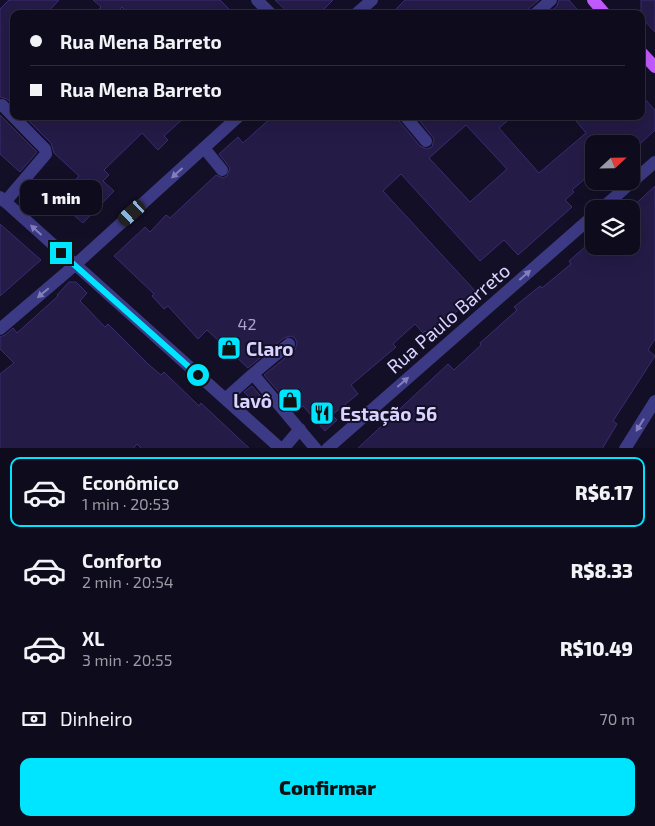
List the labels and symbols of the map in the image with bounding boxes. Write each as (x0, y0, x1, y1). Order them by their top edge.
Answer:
north arrow (585, 135, 640, 190)
one-way arrow (171, 167, 184, 178)
callout: 1 min (20, 180, 102, 216)
car (115, 197, 148, 229)
one-way arrow (29, 224, 42, 235)
route end (50, 242, 72, 264)
street label: Rua Paulo Barreto (382, 258, 514, 378)
one-way arrow (519, 269, 531, 281)
one-way arrow (37, 287, 50, 298)
house number: 42 (238, 314, 256, 333)
shop icon: Claro (216, 335, 242, 361)
place label: Claro (246, 337, 293, 360)
route start (187, 364, 209, 386)
one-way arrow (397, 376, 409, 388)
shop icon: lavô (277, 387, 303, 413)
place label: lavô (233, 389, 272, 412)
restaurant icon: Estação 56 (309, 400, 335, 426)
place label: Estação 56 (340, 402, 437, 426)
one-way arrow (635, 418, 645, 431)

